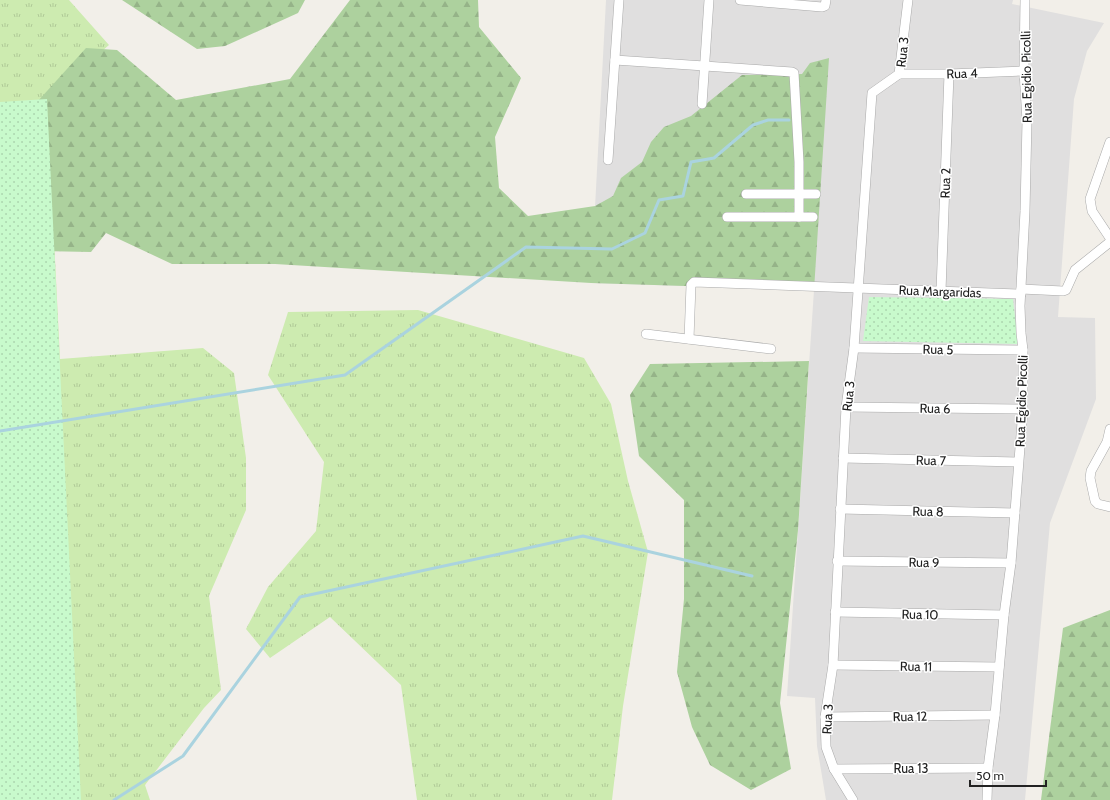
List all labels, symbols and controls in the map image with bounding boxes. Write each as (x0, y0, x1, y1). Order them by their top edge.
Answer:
street label: Rua Egidio Picolli (1017, 31, 1035, 123)
street label: Rua 3 (892, 36, 912, 68)
street label: Rua 4 (946, 64, 978, 82)
street label: Rua 2 (936, 167, 954, 199)
street label: Rua Margaridas (898, 282, 982, 300)
street label: Rua 5 (923, 341, 953, 357)
street label: Rua Egidio Picolli (1011, 355, 1031, 447)
street label: Rua 3 (838, 380, 858, 412)
street label: Rua 6 (919, 400, 951, 416)
street label: Rua 7 (916, 452, 947, 468)
street label: Rua 8 (912, 503, 944, 519)
street label: Rua 9 (908, 554, 940, 570)
street label: Rua 10 (901, 606, 939, 622)
street label: Rua 11 (900, 658, 932, 674)
street label: Rua 3 (818, 703, 836, 735)
street label: Rua 12 (893, 708, 928, 724)
street label: Rua 13 (894, 760, 928, 776)
scale bar (970, 762, 1046, 788)
text: 50 m (976, 768, 1004, 783)

